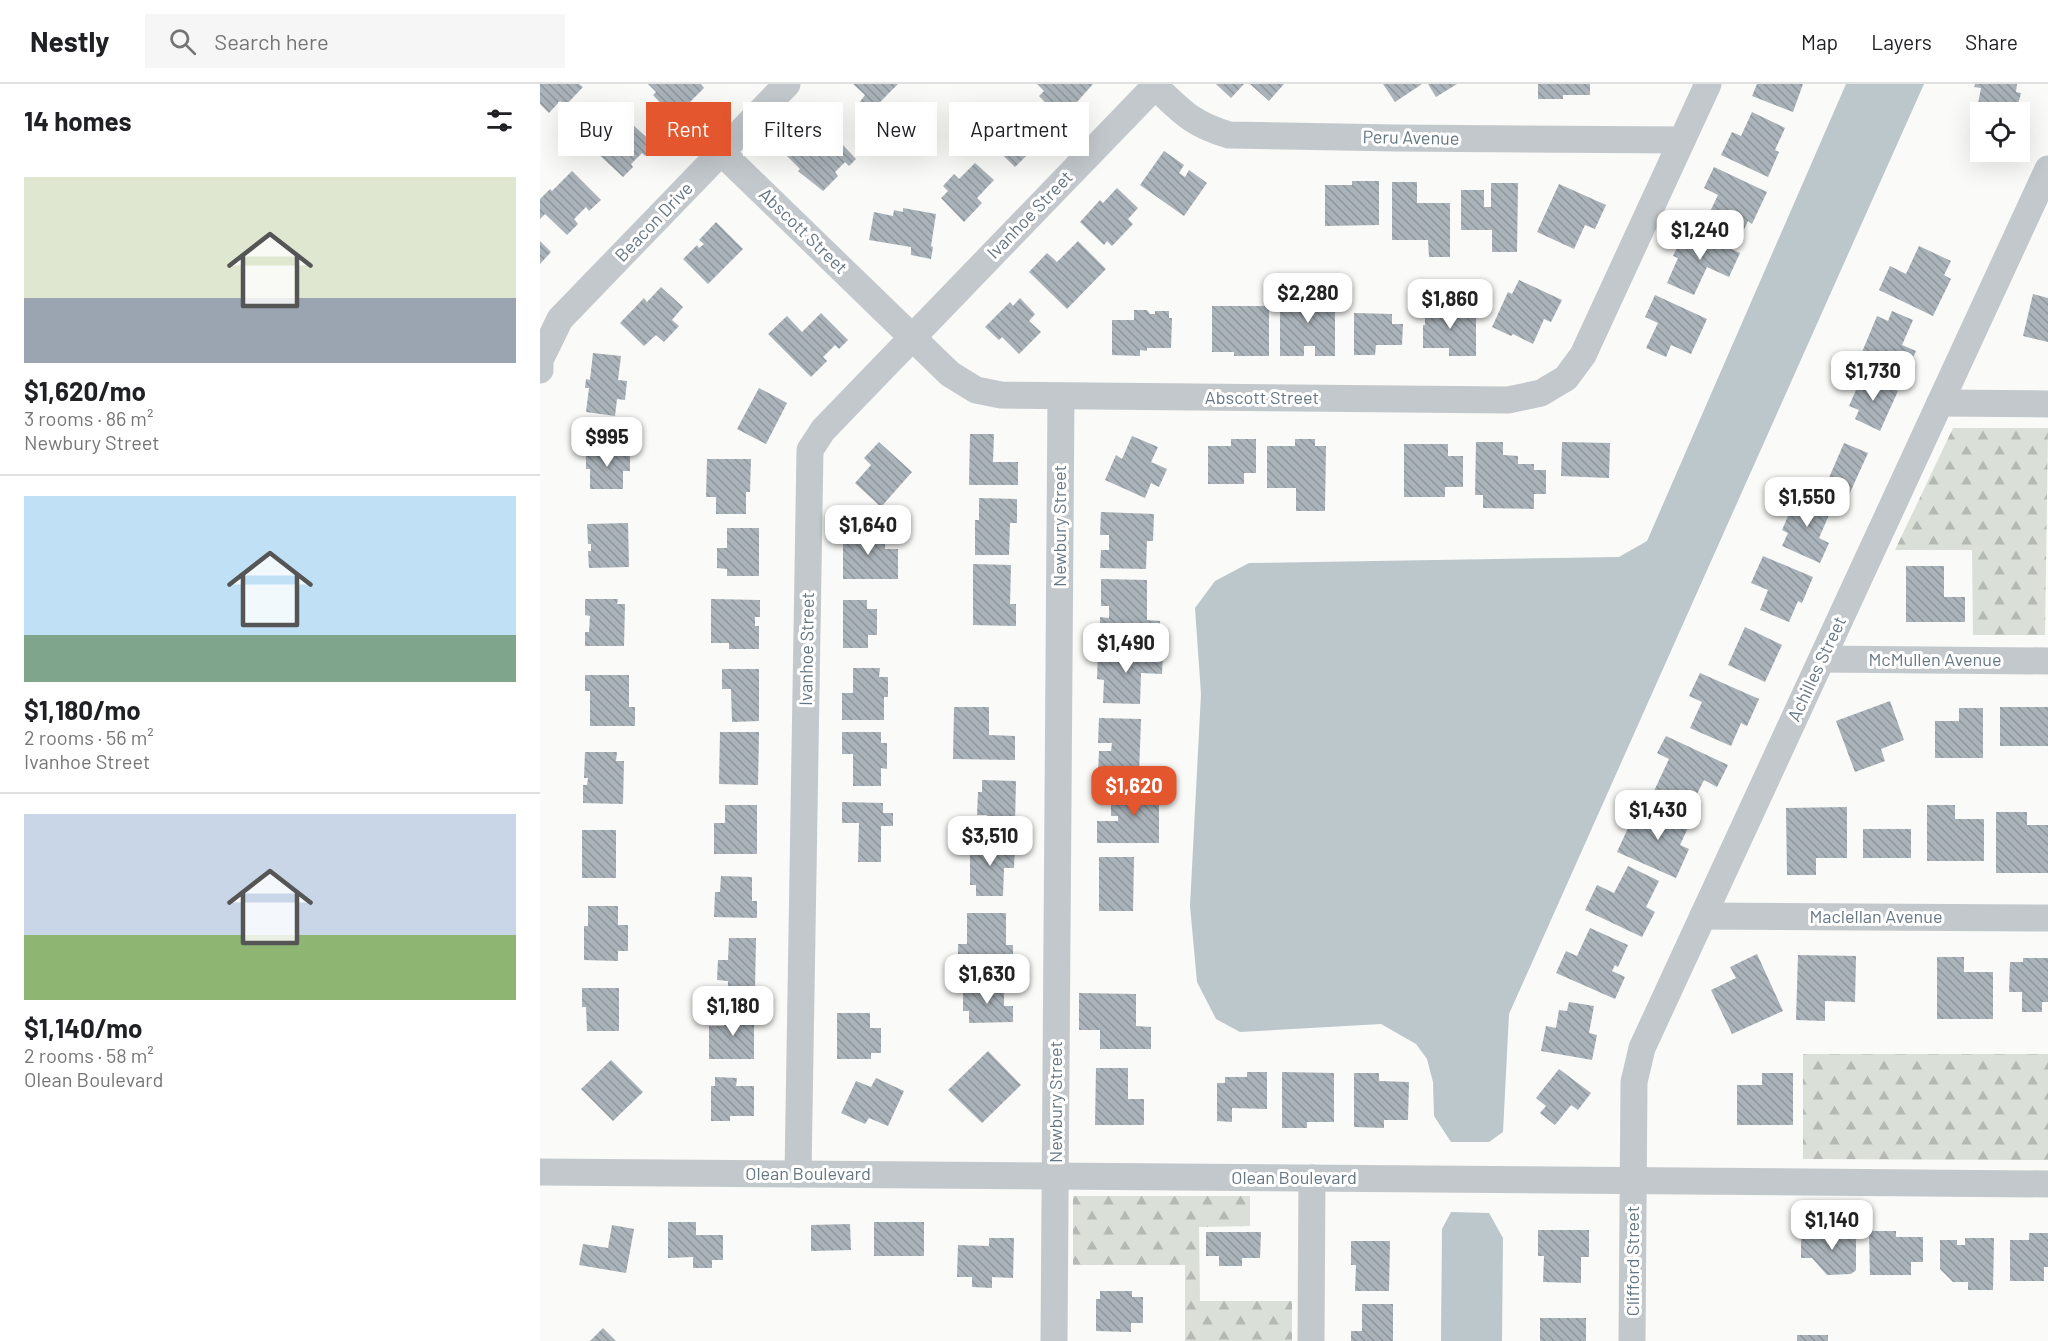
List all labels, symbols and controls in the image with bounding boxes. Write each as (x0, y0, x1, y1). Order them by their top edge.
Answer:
search box (145, 14, 565, 68)
text: Nestly (30, 24, 109, 58)
icon: search (166, 25, 199, 58)
text: Search here (214, 28, 329, 54)
text: Map (1801, 29, 1838, 54)
text: Layers (1871, 29, 1932, 54)
text: Share (1965, 29, 2018, 54)
chip: Buy (558, 102, 634, 156)
chip: Rent (646, 102, 731, 156)
chip: Filters (743, 102, 843, 156)
chip: New (855, 102, 937, 156)
chip: Apartment (949, 102, 1089, 156)
map controls (1970, 102, 2030, 162)
button: locate (1970, 102, 2030, 162)
icon: filters (483, 104, 516, 137)
text: 14 homes (24, 105, 131, 136)
street label: Peru Avenue (1362, 125, 1460, 149)
street label: Ivanhoe Street (982, 166, 1077, 263)
street label: Beacon Drive (610, 177, 697, 266)
street label: Abscott Street (755, 183, 852, 278)
pin: $1,240 (1651, 210, 1749, 261)
icon: home (216, 216, 324, 324)
text: $1,240 (1671, 217, 1729, 241)
pin: $2,280 (1259, 273, 1357, 324)
pin: $1,860 (1401, 279, 1499, 330)
text: $2,280 (1277, 280, 1339, 304)
text: $1,860 (1422, 286, 1478, 310)
pin: $1,730 (1824, 351, 1922, 402)
text: $1,730 (1845, 358, 1901, 382)
text: $1,620/mo (24, 375, 146, 406)
street label: Abscott Street (1205, 386, 1319, 408)
text: 3 rooms · 86 m² (24, 406, 153, 430)
pin: $995 (571, 417, 643, 468)
text: $995 (585, 424, 629, 448)
text: Newbury Street (24, 430, 160, 454)
street label: Newbury Street (1048, 465, 1070, 587)
pin: $1,550 (1758, 477, 1856, 528)
text: $1,550 (1779, 484, 1835, 508)
pin: $1,640 (819, 505, 917, 556)
text: $1,640 (839, 512, 897, 536)
icon: home (216, 535, 324, 643)
street label: Ivanhoe Street (794, 592, 818, 706)
street label: Achilles Street (1782, 613, 1850, 725)
pin: $1,490 (1077, 623, 1175, 674)
text: $1,490 (1097, 630, 1155, 654)
street label: McMullen Avenue (1868, 648, 2002, 670)
text: $1,180/mo (24, 694, 141, 725)
text: 2 rooms · 56 m² (24, 725, 154, 749)
text: Ivanhoe Street (24, 749, 150, 773)
pin: $1,620 (1085, 766, 1183, 817)
text: $1,620 (1105, 773, 1163, 797)
pin: $1,430 (1609, 790, 1707, 841)
text: $1,430 (1629, 797, 1687, 821)
pin: $3,510 (941, 816, 1039, 867)
text: $3,510 (962, 823, 1018, 847)
icon: home (216, 853, 324, 961)
street label: Maclellan Avenue (1809, 905, 1943, 927)
pin: $1,630 (938, 954, 1036, 1005)
text: $1,630 (959, 961, 1015, 985)
pin: $1,180 (684, 986, 782, 1037)
text: $1,180 (706, 993, 760, 1017)
text: $1,140/mo (24, 1012, 142, 1043)
street label: Newbury Street (1044, 1041, 1066, 1163)
text: 2 rooms · 58 m² (24, 1043, 154, 1067)
text: Olean Boulevard (24, 1067, 163, 1091)
street label: Olean Boulevard (745, 1162, 871, 1184)
street label: Olean Boulevard (1231, 1166, 1357, 1188)
pin: $1,140 (1783, 1200, 1881, 1251)
street label: Clifford Street (1621, 1206, 1643, 1316)
text: $1,140 (1805, 1207, 1859, 1231)

